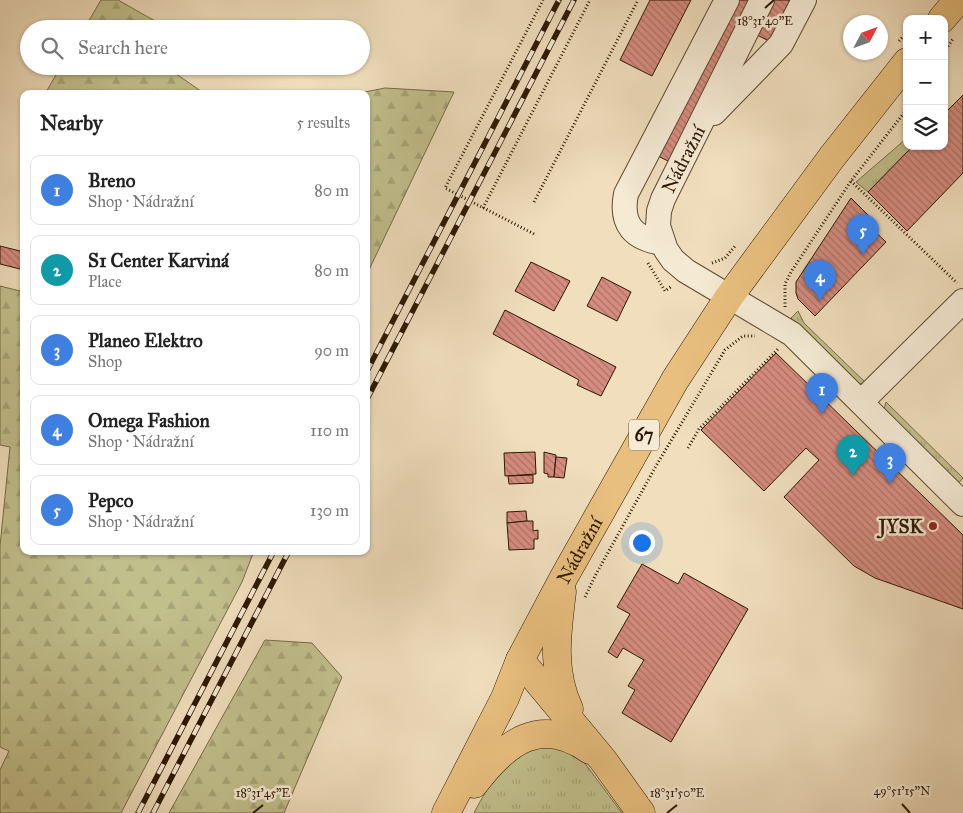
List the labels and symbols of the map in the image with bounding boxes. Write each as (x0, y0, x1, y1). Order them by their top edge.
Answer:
text: 18°31'40"E (737, 14, 793, 28)
north arrow (843, 15, 888, 60)
street label: Nádražní (657, 121, 711, 197)
pin: 5 (847, 214, 879, 255)
pin: 4 (804, 260, 836, 301)
pin: 1 (806, 373, 838, 414)
road number: 67 (629, 420, 659, 450)
pin: 2 (837, 435, 869, 476)
pin: 3 (874, 443, 906, 484)
street label: Nádražní (552, 512, 608, 588)
place label: JYSK (876, 515, 925, 539)
marker: JYSK (927, 520, 939, 532)
your location (629, 530, 655, 556)
text: 49°51'15"N (874, 784, 930, 798)
text: 18°31'45"E (236, 786, 291, 800)
text: 18°31'50"E (650, 786, 705, 800)

